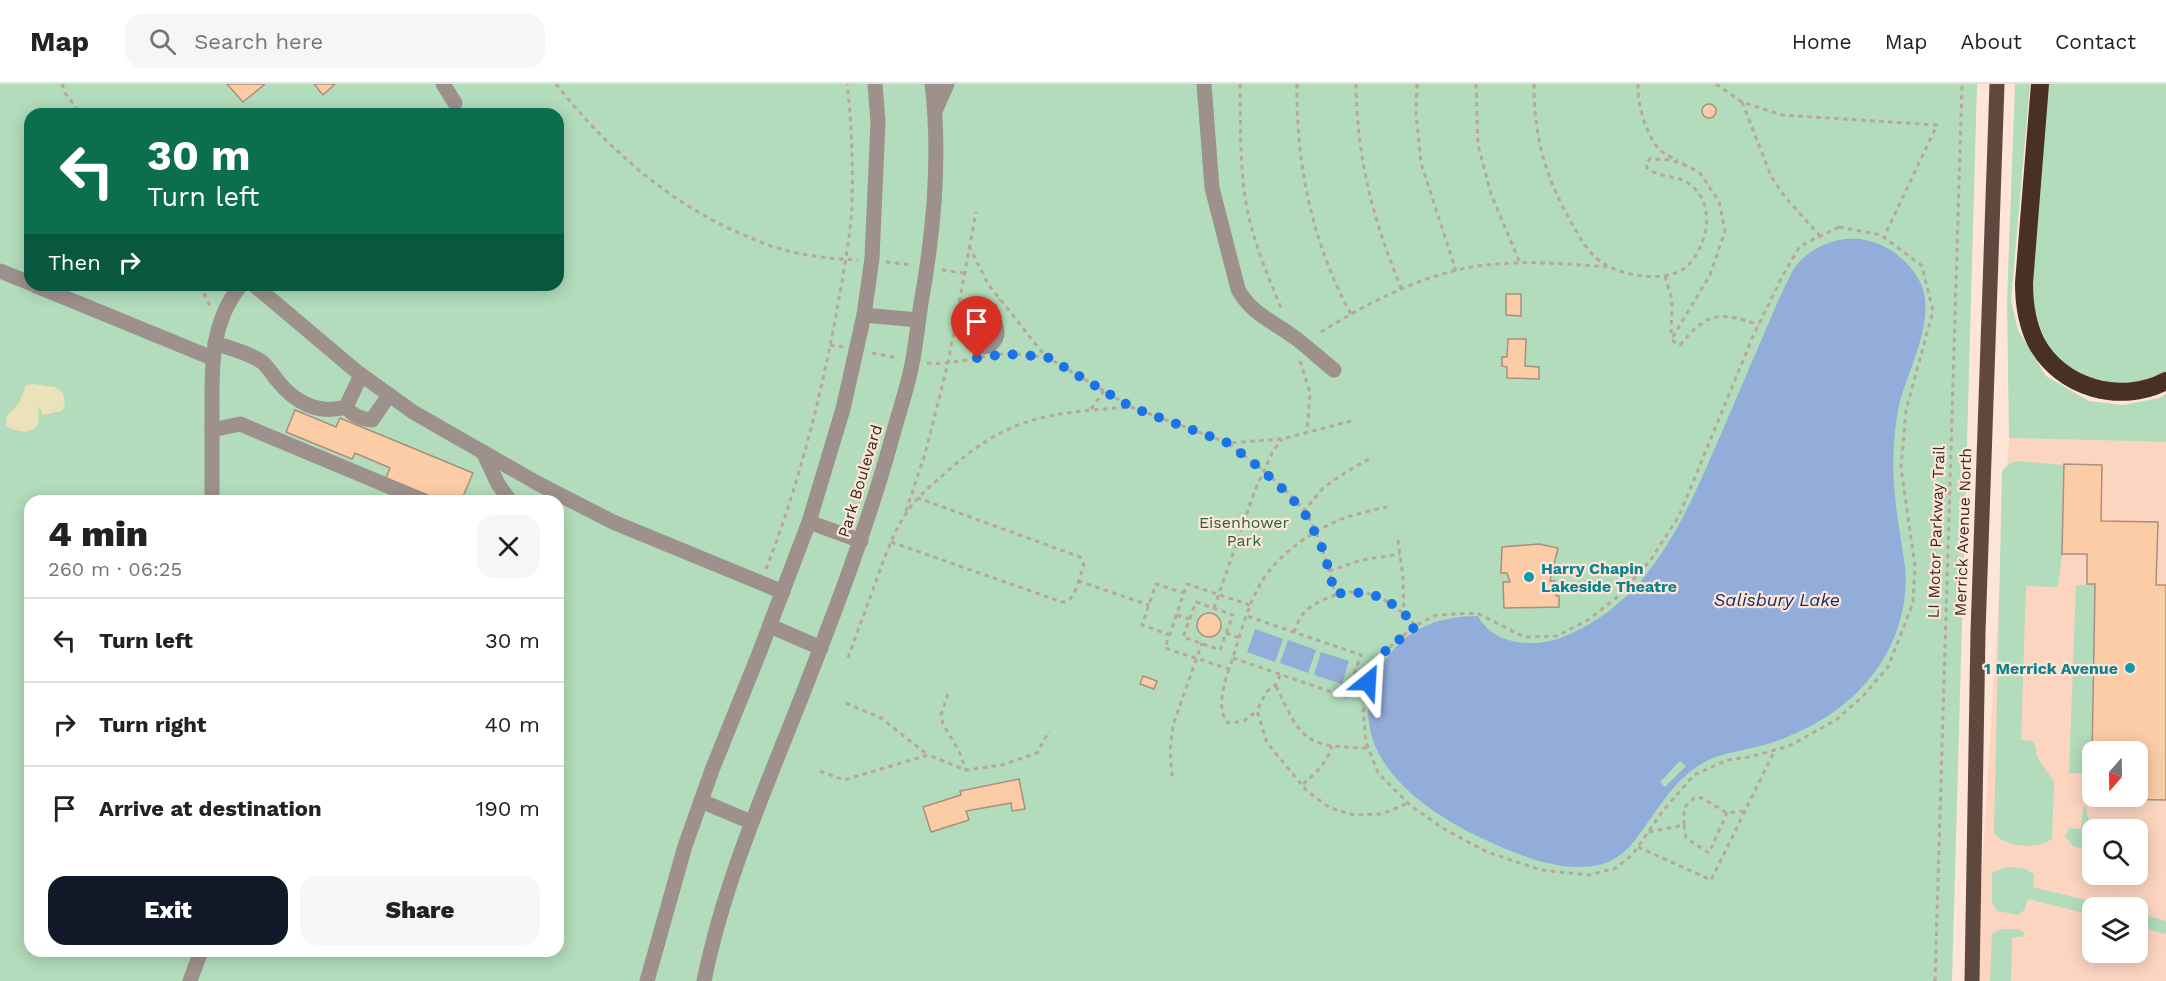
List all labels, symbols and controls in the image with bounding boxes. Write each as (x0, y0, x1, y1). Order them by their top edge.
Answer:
search box (125, 14, 545, 68)
text: Map (30, 25, 89, 58)
icon: search (146, 25, 179, 58)
text: Search here (194, 29, 323, 54)
text: Home (1792, 29, 1852, 54)
text: Map (1885, 29, 1928, 54)
text: About (1961, 29, 2022, 54)
text: Contact (2055, 29, 2136, 54)
text: 30 m (147, 131, 251, 180)
icon: left (48, 132, 126, 210)
text: Turn left (147, 181, 259, 213)
icon: right (113, 246, 146, 279)
text: Then (48, 250, 101, 275)
pin (951, 296, 1002, 358)
icon: arrive (960, 305, 993, 338)
street label: Park Boulevard (834, 422, 886, 540)
street label: LI Motor Parkway Trail (1923, 445, 1949, 619)
street label: Merrick Avenue North (1951, 447, 1975, 617)
text: 4 min (48, 513, 148, 555)
park label: Eisenhower Park (1199, 513, 1290, 550)
button: close (477, 515, 540, 578)
text: 260 m · 06:25 (48, 557, 182, 581)
place label: Harry Chapin Lakeside Theatre (1541, 559, 1677, 596)
marker: Harry Chapin Lakeside Theatre (1522, 570, 1536, 584)
water label: Salisbury Lake (1714, 589, 1840, 610)
icon: left (48, 624, 81, 657)
text: Turn left (99, 628, 193, 653)
text: 30 m (485, 628, 540, 653)
position arrow (1336, 650, 1400, 714)
place label: 1 Merrick Avenue (1984, 659, 2118, 678)
marker: 1 Merrick Avenue (2123, 661, 2137, 675)
icon: right (48, 708, 81, 741)
text: Turn right (99, 712, 206, 737)
text: 40 m (484, 712, 540, 737)
north arrow (2082, 741, 2148, 807)
map controls (2082, 741, 2148, 963)
icon: arrive (48, 792, 81, 825)
text: Arrive at destination (99, 796, 322, 821)
text: 190 m (476, 796, 540, 821)
button: search (2082, 819, 2148, 885)
button: Exit (48, 876, 288, 945)
button: Share (300, 876, 540, 945)
button: layers (2082, 897, 2148, 963)

